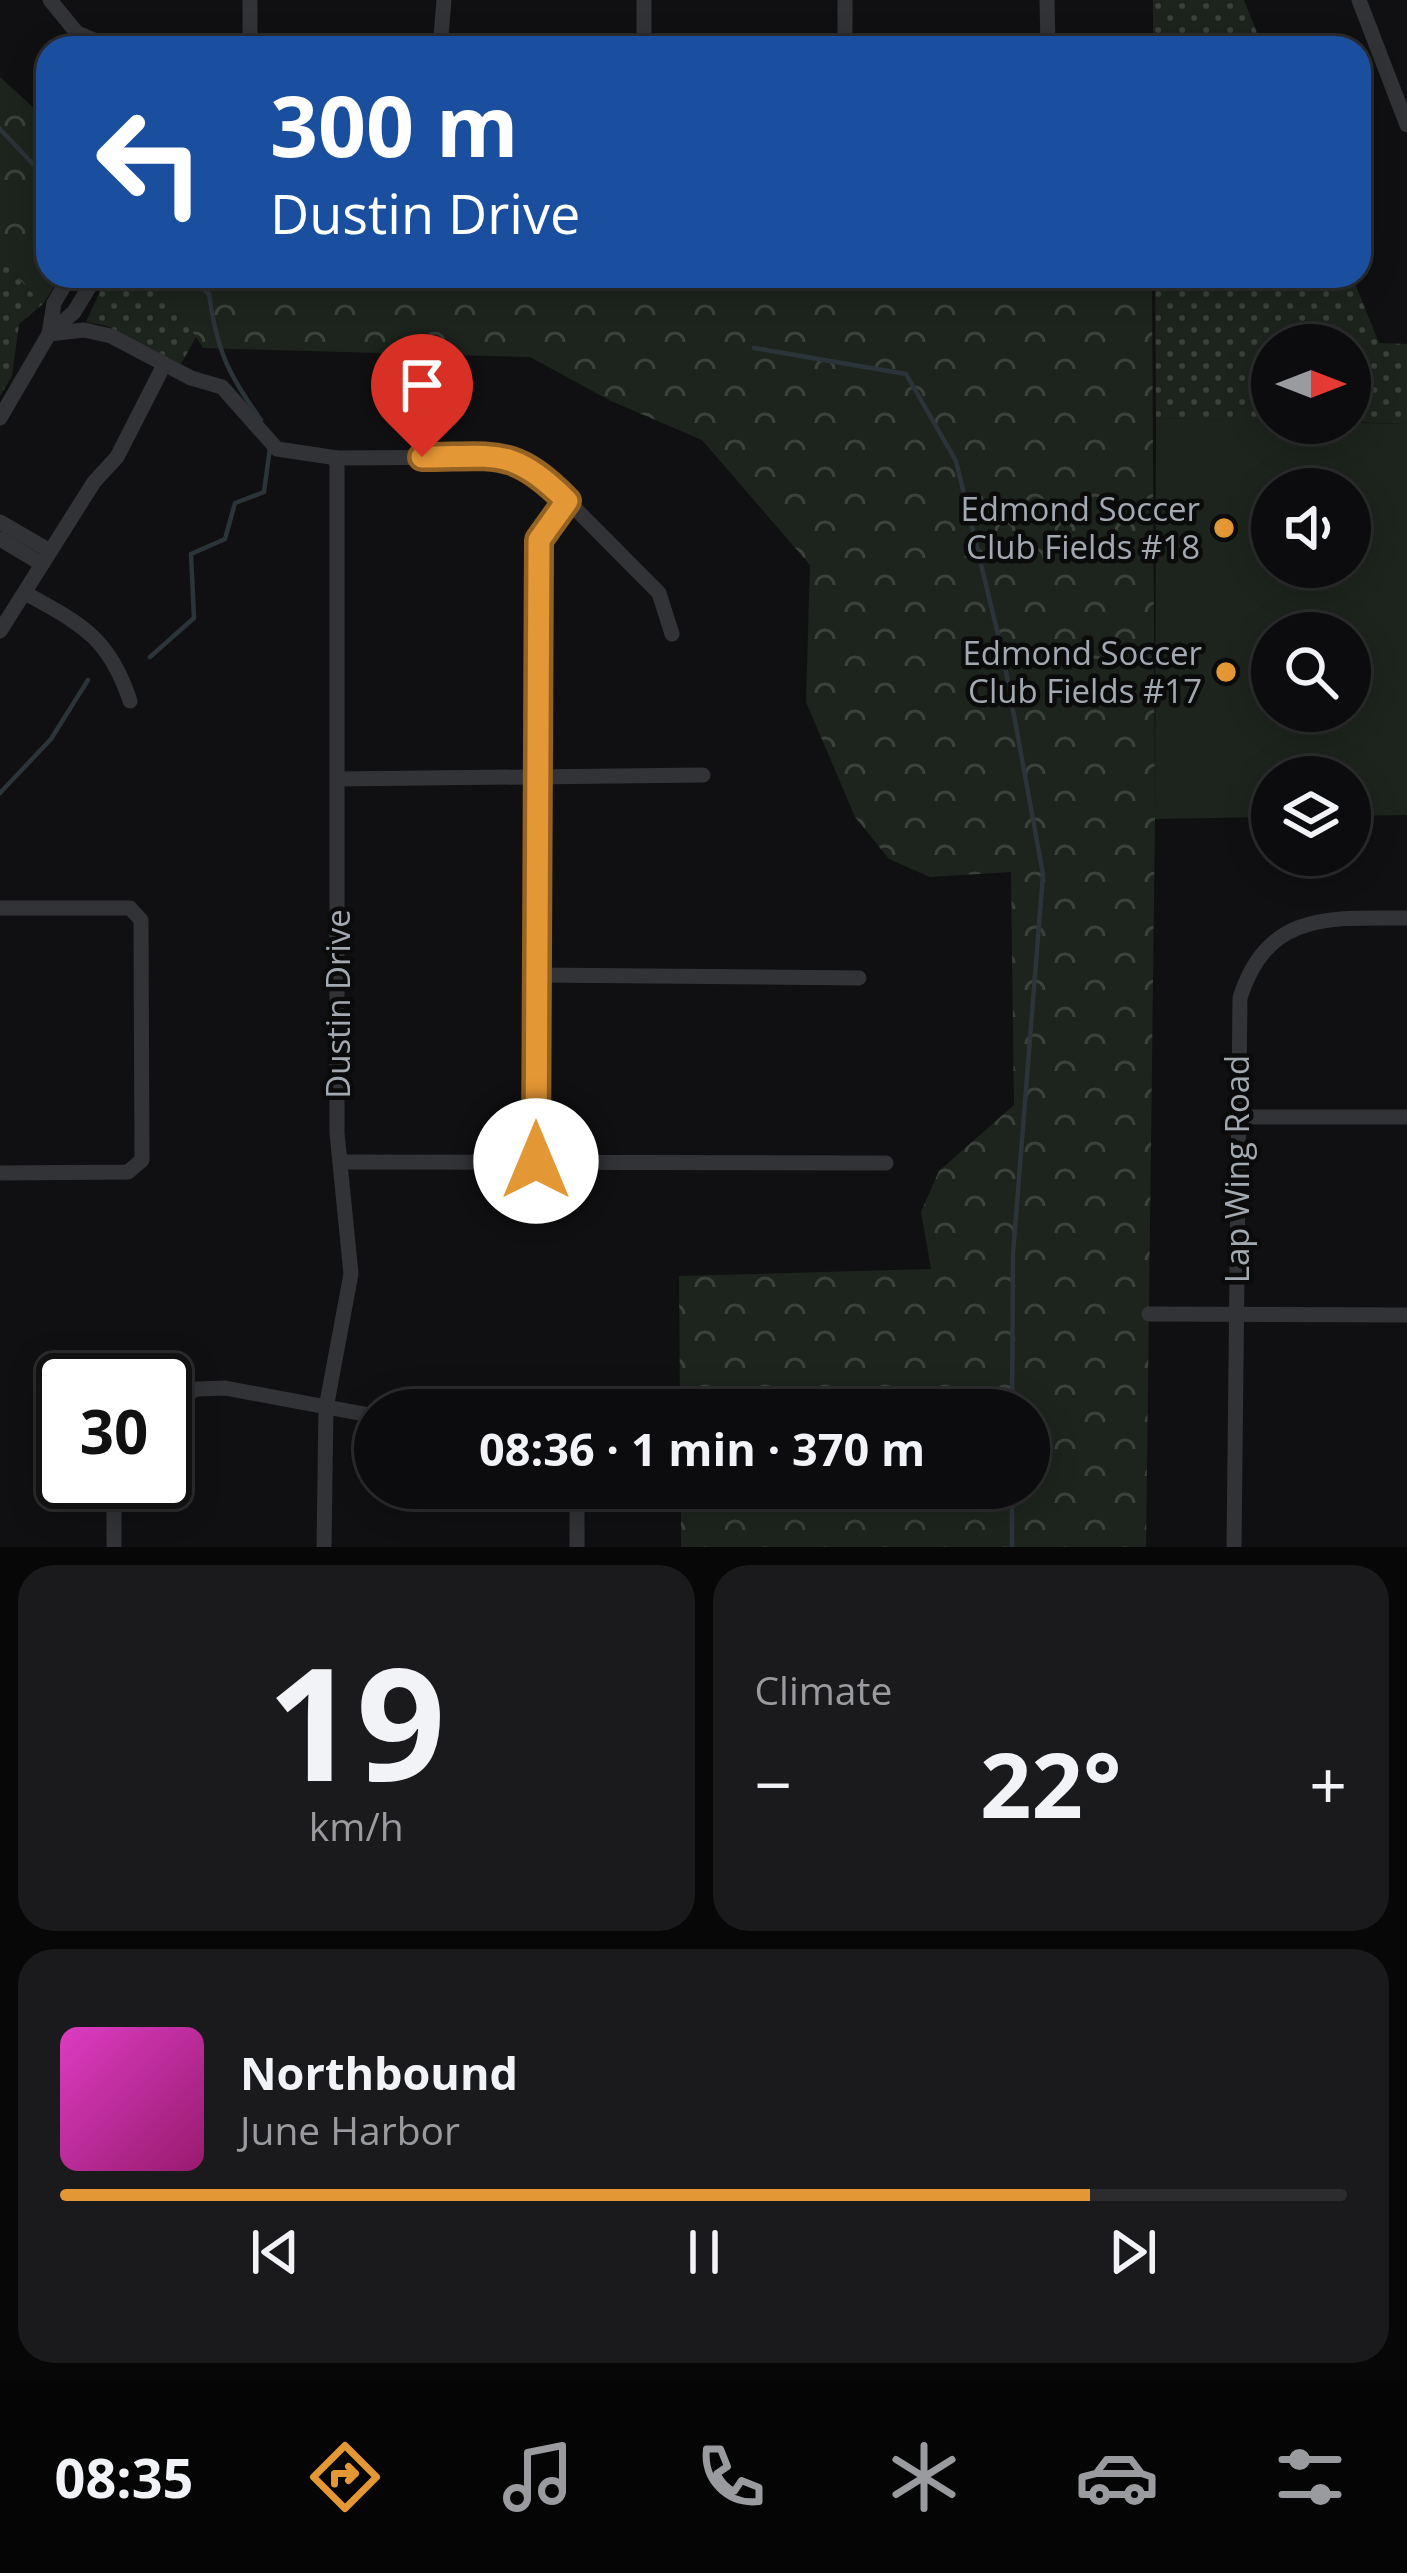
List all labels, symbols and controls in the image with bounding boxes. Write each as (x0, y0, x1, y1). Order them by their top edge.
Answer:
text: 300 m (270, 67, 518, 182)
icon: left (72, 84, 228, 240)
text: Dustin Drive (270, 176, 580, 250)
north arrow (1251, 324, 1371, 444)
map controls (1251, 324, 1371, 876)
pin (371, 334, 473, 457)
icon: arrive (389, 352, 455, 418)
button: sound (1251, 468, 1371, 588)
place label: Edmond Soccer Club Fields #18 (960, 486, 1200, 569)
marker: Edmond Soccer Club Fields #18 (1211, 515, 1237, 541)
button: search (1251, 612, 1371, 732)
place label: Edmond Soccer Club Fields #17 (962, 630, 1202, 713)
marker: Edmond Soccer Club Fields #17 (1213, 659, 1239, 685)
button: layers (1251, 756, 1371, 876)
street label: Dustin Drive (315, 909, 360, 1099)
street label: Lap Wing Road (1214, 1055, 1259, 1283)
position arrow (473, 1098, 599, 1224)
speed limit sign: 30 (36, 1353, 192, 1509)
text: 08:36 · 1 min · 370 m (479, 1418, 925, 1479)
text: 19 (267, 1614, 445, 1827)
text: Climate (755, 1663, 892, 1716)
text: 22° (980, 1722, 1121, 1844)
text: − (755, 1738, 792, 1828)
text: + (1309, 1738, 1347, 1828)
text: km/h (309, 1799, 404, 1852)
text: Northbound (240, 2042, 518, 2103)
text: June Harbor (240, 2103, 460, 2156)
icon: previous (242, 2219, 308, 2285)
icon: pause (671, 2219, 737, 2285)
icon: next (1100, 2219, 1166, 2285)
icon: directions (303, 2435, 387, 2519)
icon: music (496, 2435, 580, 2519)
icon: phone (689, 2435, 773, 2519)
icon: climate (882, 2435, 966, 2519)
icon: car (1075, 2435, 1159, 2519)
icon: filters (1268, 2435, 1352, 2519)
text: 08:35 (55, 2440, 193, 2514)

